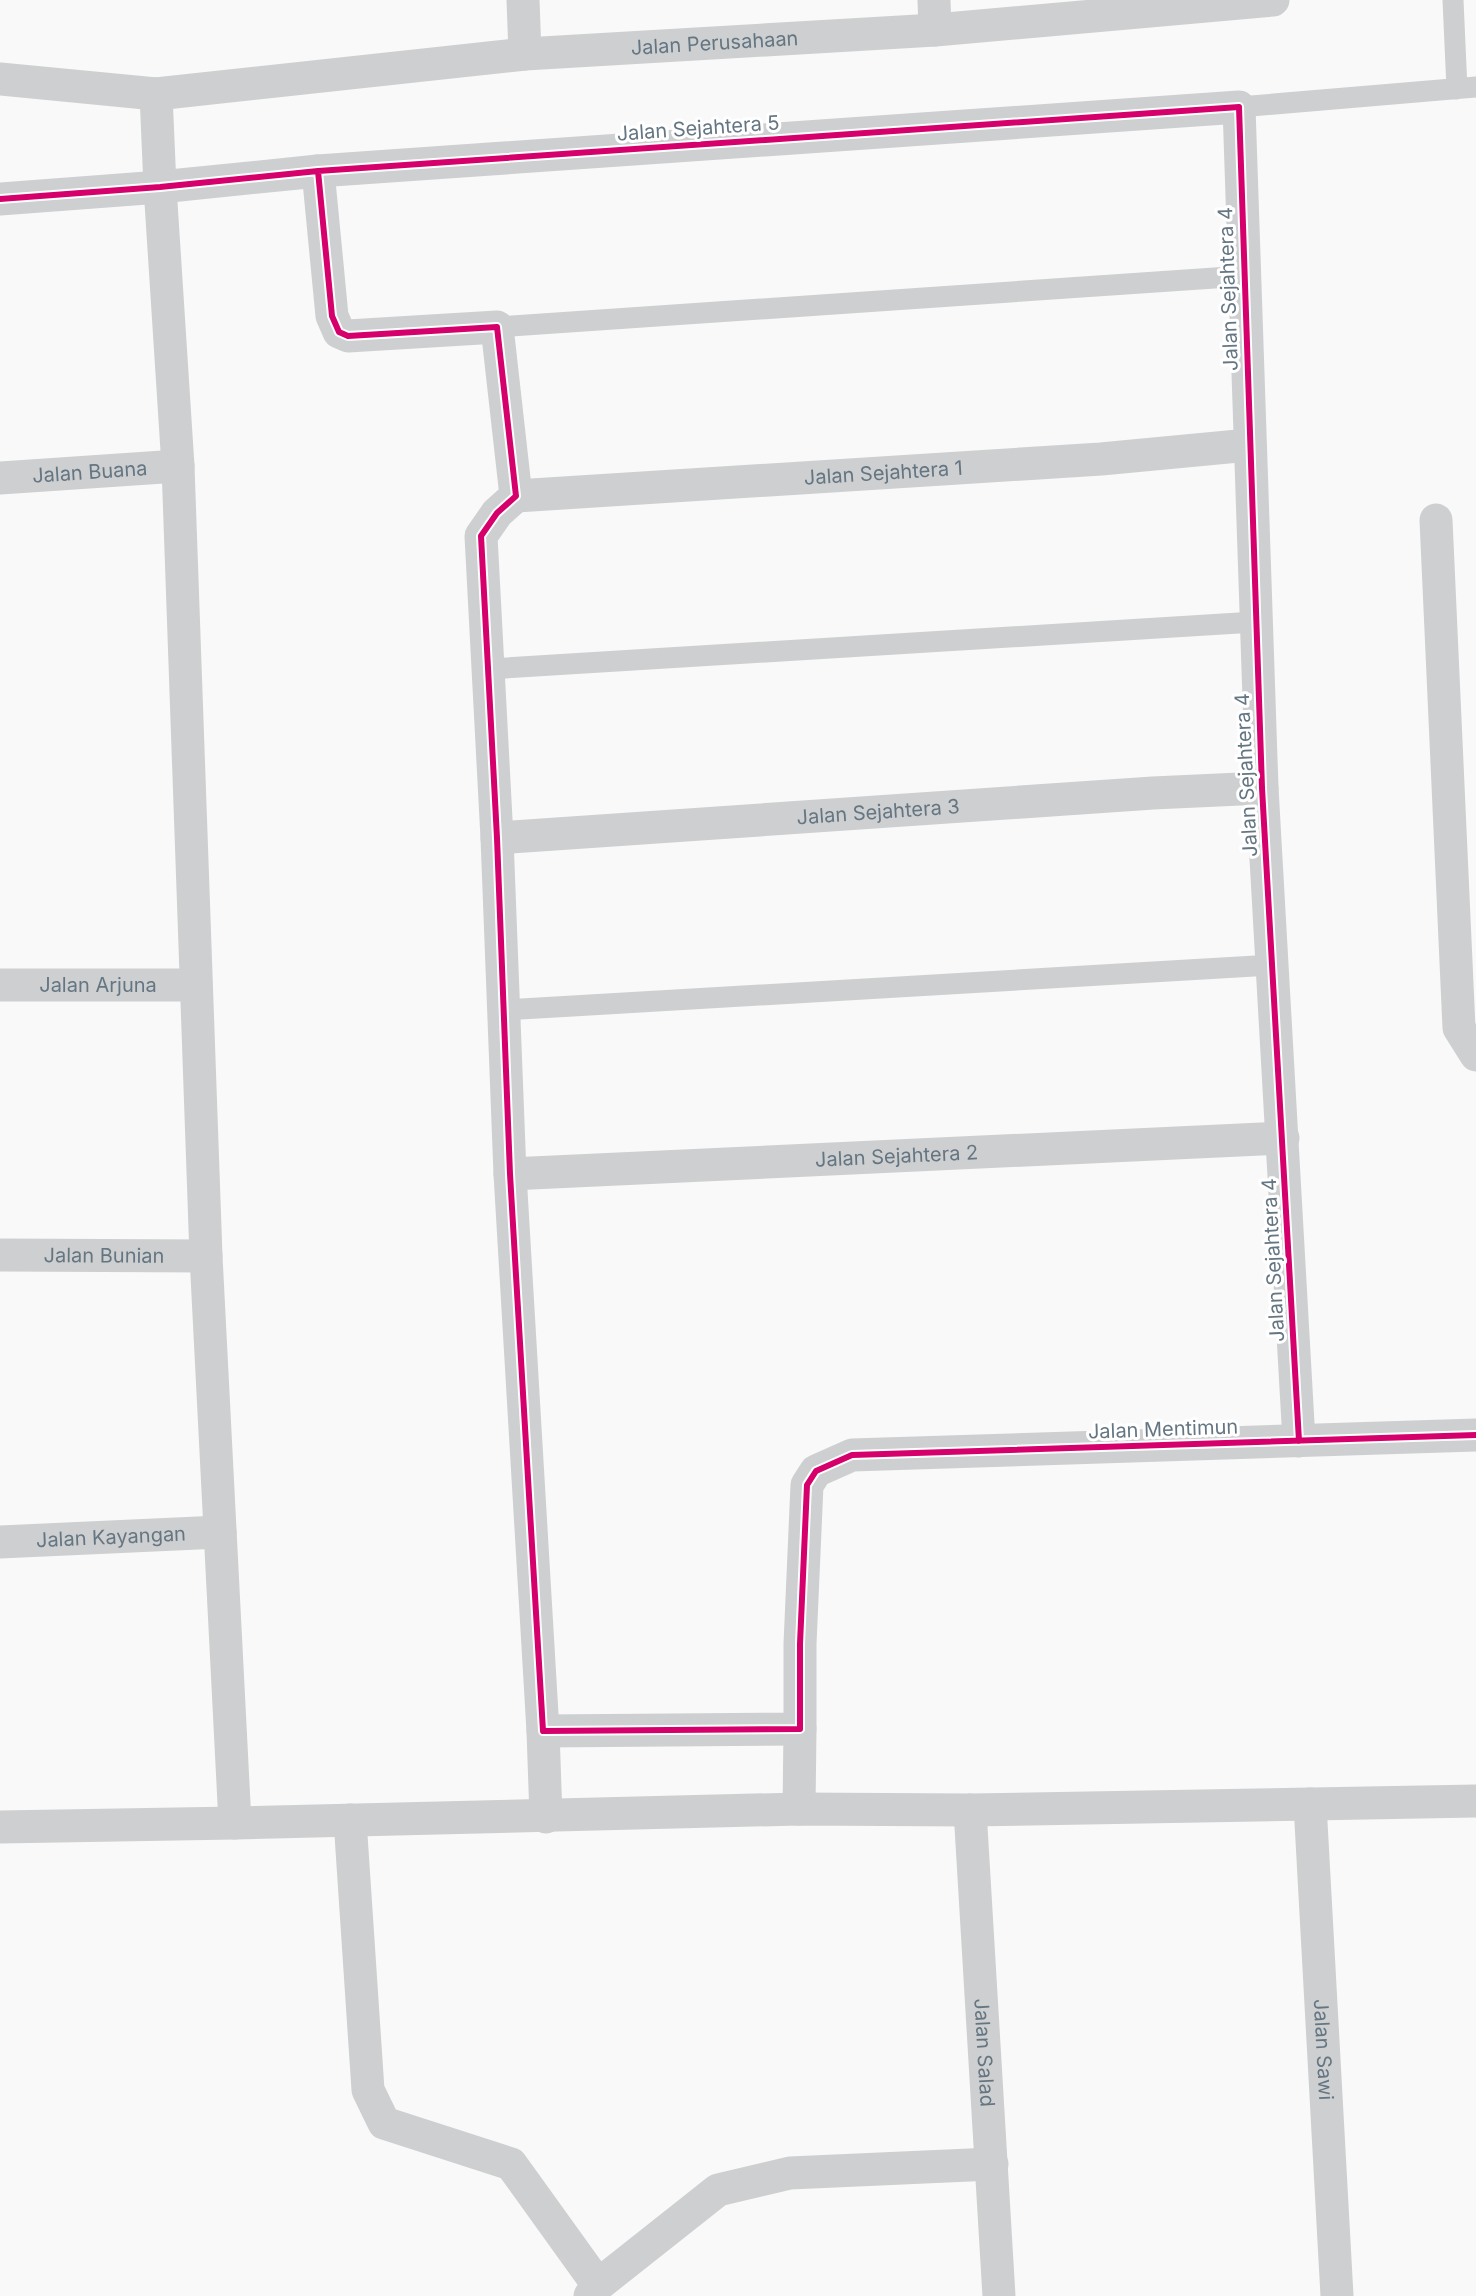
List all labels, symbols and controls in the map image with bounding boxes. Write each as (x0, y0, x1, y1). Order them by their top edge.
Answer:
street label: Jalan Perusahaan (630, 26, 799, 60)
street label: Jalan Sejahtera 5 (616, 110, 780, 146)
street label: Jalan Sejahtera 4 (1213, 207, 1243, 371)
street label: Jalan Buana (31, 456, 148, 488)
street label: Jalan Sejahtera 1 (803, 456, 963, 490)
street label: Jalan Sejahtera 4 (1230, 693, 1262, 857)
street label: Jalan Sejahtera 3 (796, 794, 960, 829)
street label: Jalan Arjuna (39, 973, 157, 997)
street label: Jalan Sejahtera 2 (814, 1140, 979, 1172)
street label: Jalan Sejahtera 4 (1257, 1178, 1289, 1342)
street label: Jalan Bunian (44, 1243, 164, 1268)
street label: Jalan Mentimun (1087, 1414, 1239, 1444)
street label: Jalan Kayangan (35, 1522, 186, 1552)
street label: Jalan Salad (969, 1998, 1000, 2107)
street label: Jalan Sawi (1309, 1998, 1338, 2101)

